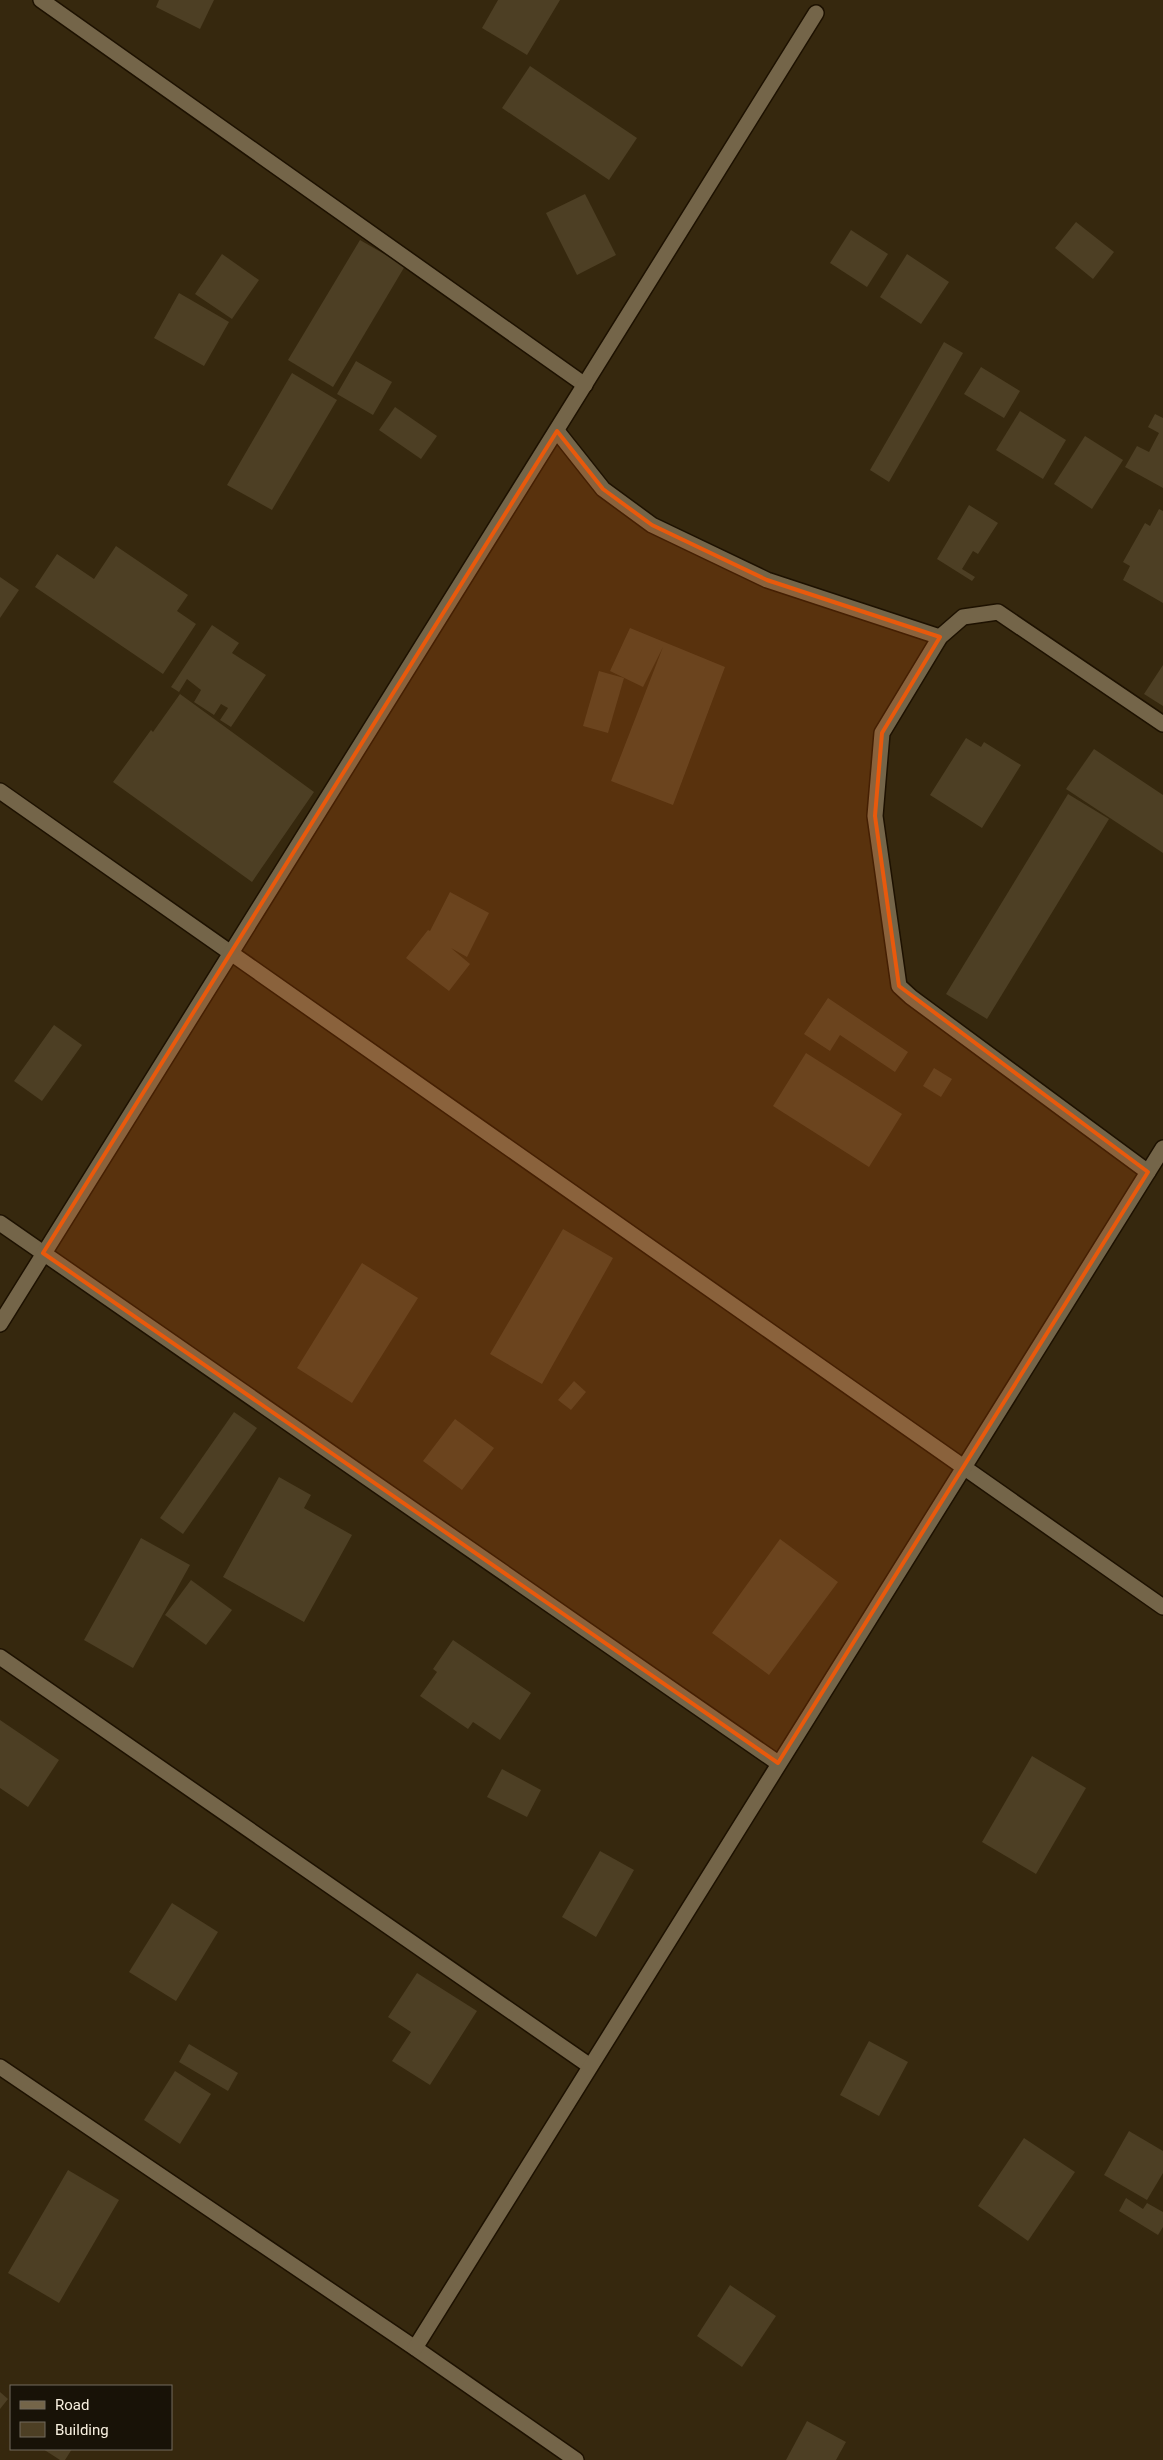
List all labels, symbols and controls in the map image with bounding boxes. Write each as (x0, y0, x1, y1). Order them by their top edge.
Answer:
legend (10, 2385, 172, 2450)
text: Road (55, 2396, 89, 2414)
text: Building (55, 2421, 109, 2439)

